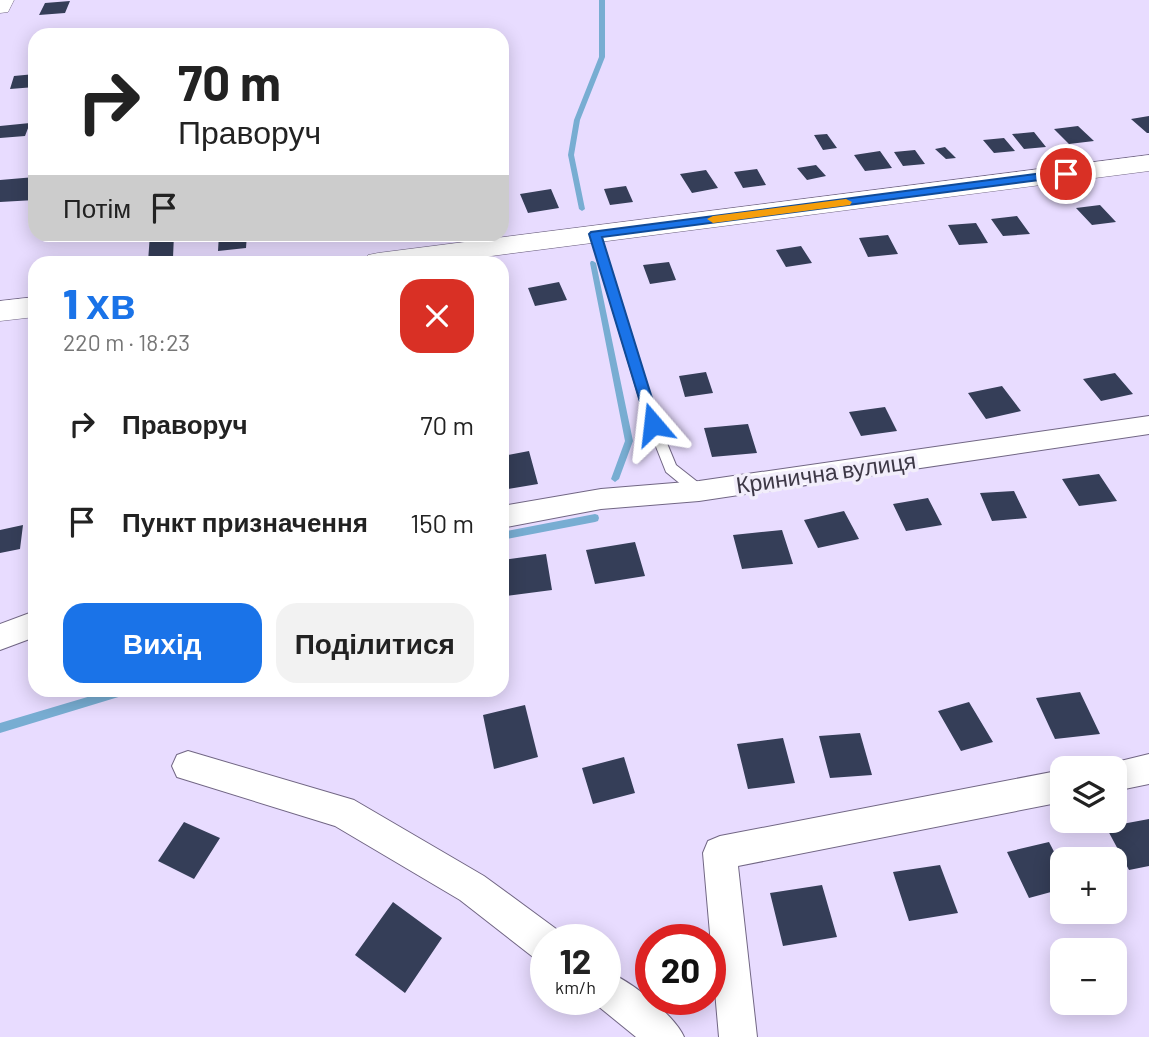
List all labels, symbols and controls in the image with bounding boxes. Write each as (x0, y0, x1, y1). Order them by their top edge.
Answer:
text: 70 m (178, 52, 281, 111)
icon: right (63, 56, 154, 147)
text: Праворуч (178, 112, 321, 150)
pin (1036, 144, 1096, 204)
icon: arrive (1047, 155, 1085, 193)
icon: arrive (145, 189, 183, 227)
text: Потім (63, 192, 131, 223)
text: 1 хв (63, 277, 136, 327)
button: close (400, 279, 474, 353)
text: 220 m · 18:23 (63, 328, 190, 356)
position arrow (616, 387, 690, 461)
icon: right (63, 405, 101, 443)
text: Праворуч (122, 408, 248, 439)
text: 70 m (420, 409, 474, 440)
street label: Кринична вулиця (734, 446, 918, 498)
icon: arrive (63, 503, 101, 541)
text: Пункт призначення (122, 506, 368, 537)
text: 150 m (410, 507, 474, 538)
button: Вихід (63, 603, 262, 683)
button: Поділитися (276, 603, 474, 683)
map controls (1050, 756, 1127, 1015)
button: layers (1050, 756, 1127, 833)
button: + (1050, 847, 1127, 924)
speed limit sign: 20 (635, 924, 726, 1015)
button: − (1050, 938, 1127, 1015)
text: 12 (559, 939, 591, 981)
text: km/h (555, 976, 596, 998)

